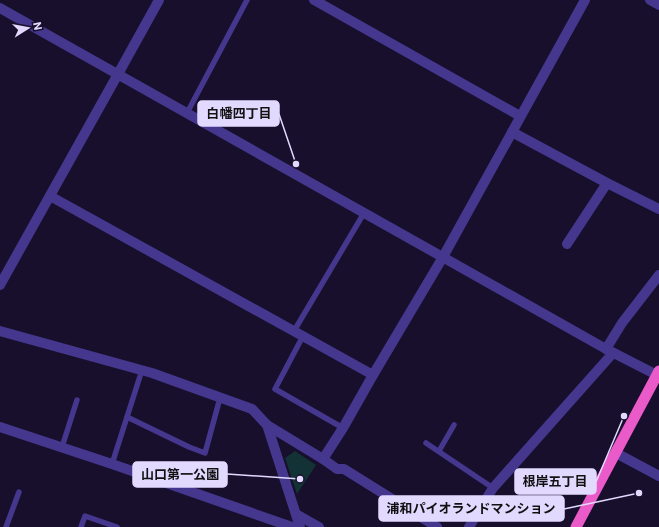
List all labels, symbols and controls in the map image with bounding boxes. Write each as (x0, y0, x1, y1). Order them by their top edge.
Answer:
north arrow (8, 8, 48, 48)
text: N (31, 21, 45, 31)
callout: 白幡四丁目 (198, 101, 279, 126)
text: 白幡四丁目 (206, 105, 272, 121)
callout: 山口第一公園 (133, 462, 227, 487)
text: 山口第一公園 (141, 466, 219, 482)
callout: 根岸五丁目 (515, 469, 596, 494)
text: 根岸五丁目 (522, 473, 588, 489)
callout: 浦和パイオランドマンション (379, 496, 564, 521)
text: 浦和パイオランドマンション (386, 500, 556, 516)

